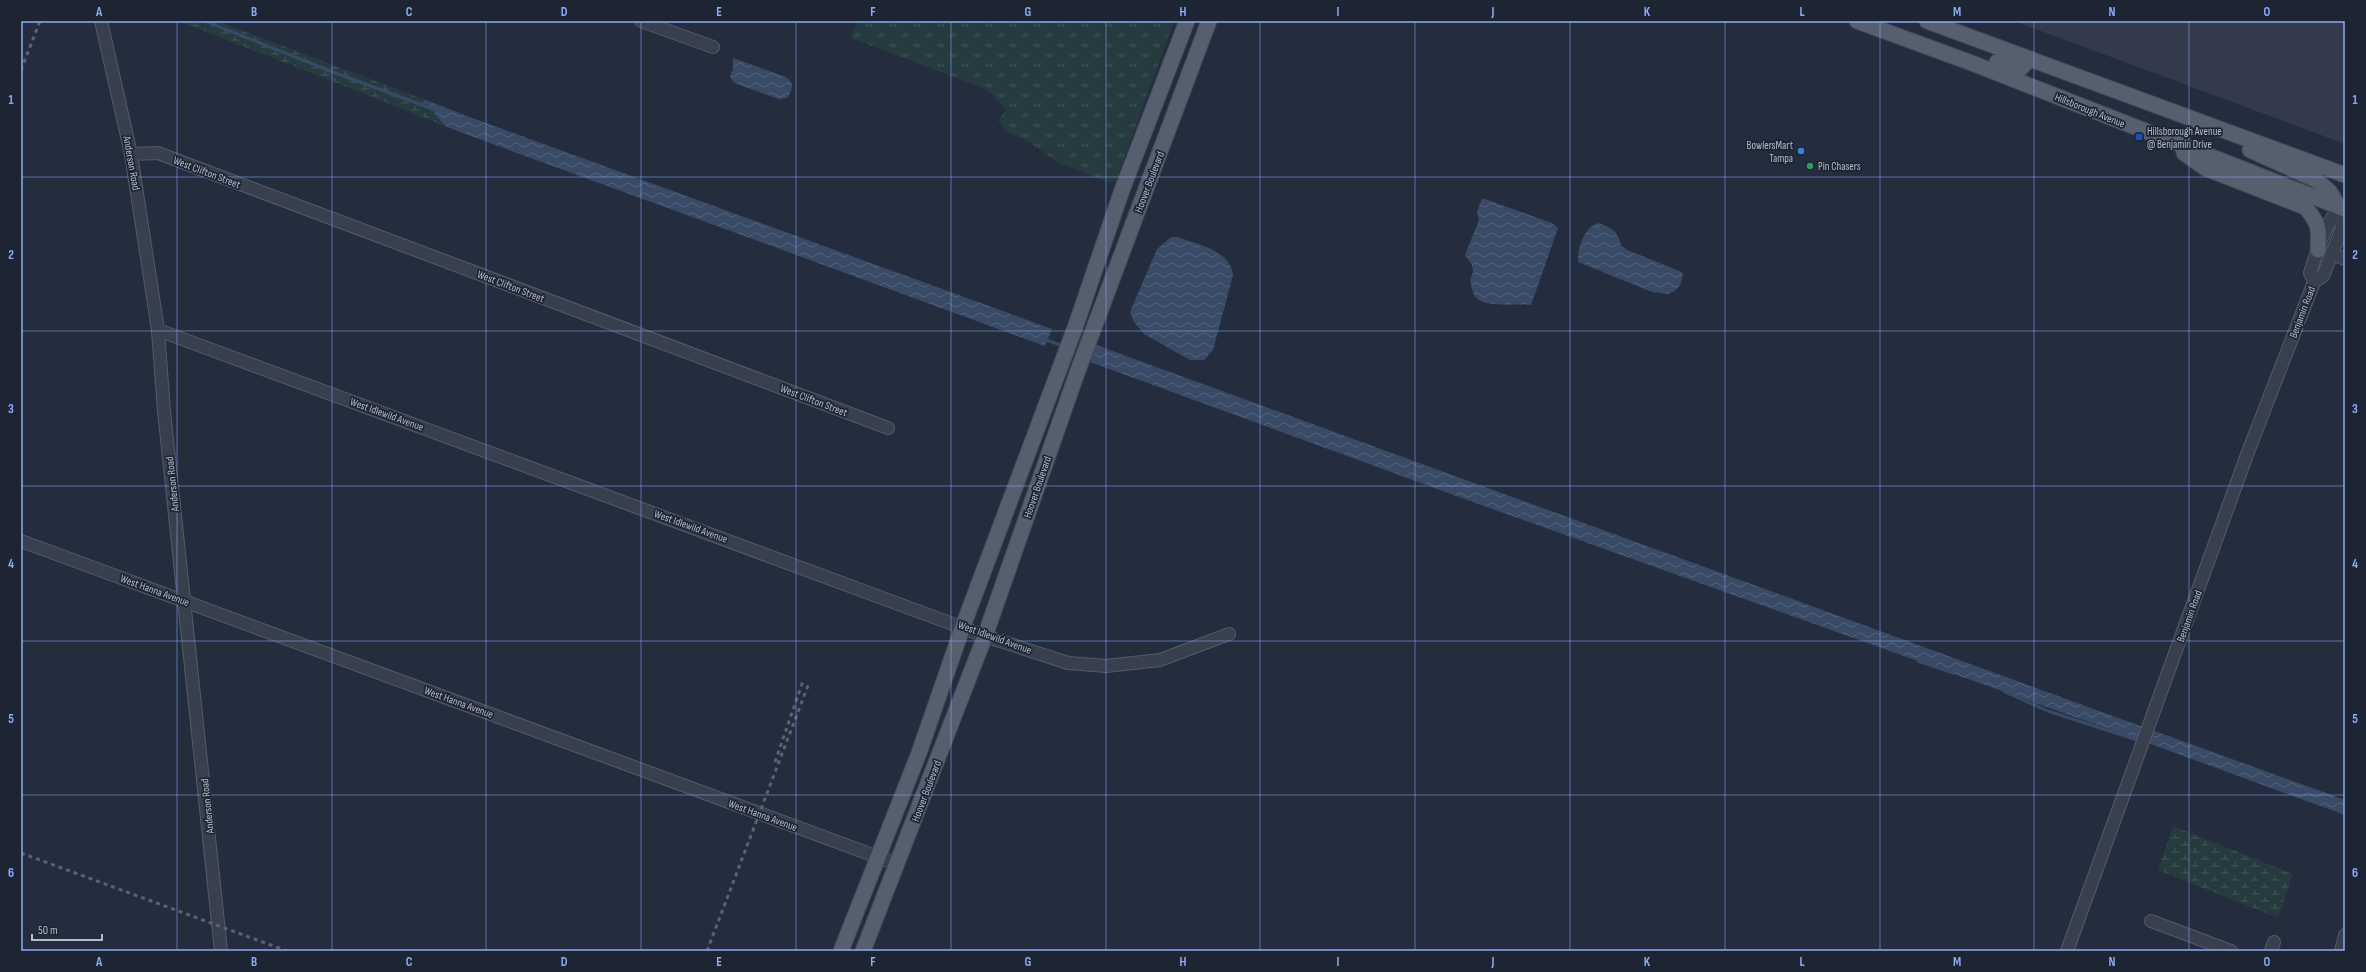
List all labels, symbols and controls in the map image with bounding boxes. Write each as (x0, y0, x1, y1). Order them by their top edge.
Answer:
text: A (95, 4, 103, 20)
text: B (251, 4, 257, 20)
text: C (406, 4, 413, 20)
text: D (561, 4, 568, 20)
text: E (716, 4, 722, 20)
text: F (870, 4, 876, 20)
text: G (1025, 4, 1032, 20)
text: H (1180, 4, 1187, 20)
text: I (1337, 4, 1340, 20)
text: J (1491, 4, 1495, 20)
text: K (1644, 4, 1651, 20)
text: L (1799, 4, 1805, 20)
text: M (1953, 4, 1961, 20)
text: N (2109, 4, 2116, 20)
text: O (2264, 4, 2271, 20)
street label: Hillsborough Avenue (2053, 90, 2127, 130)
text: 1 (8, 92, 14, 108)
text: 1 (2352, 92, 2358, 108)
place label: Hillsborough Avenue @ Benjamin Drive (2147, 125, 2222, 151)
marker: Hillsborough Avenue @ Benjamin Drive (2134, 132, 2144, 142)
street label: Anderson Road (120, 134, 143, 192)
place label: BowlersMart Tampa (1747, 139, 1794, 165)
marker: BowlersMart Tampa (1796, 146, 1806, 156)
street label: Hoover Boulevard (1132, 149, 1167, 215)
street label: West Clifton Street (171, 154, 243, 191)
place label: Pin Chasers (1818, 160, 1861, 173)
marker: Pin Chasers (1805, 161, 1815, 171)
text: 2 (8, 247, 14, 263)
text: 2 (2352, 247, 2358, 263)
street label: West Clifton Street (475, 268, 547, 305)
street label: Benjamin Road (2287, 284, 2318, 340)
street label: West Clifton Street (778, 382, 850, 419)
street label: West Idlewild Avenue (348, 395, 425, 434)
text: 3 (8, 401, 14, 417)
text: 3 (2352, 401, 2358, 417)
street label: Hoover Boulevard (1021, 454, 1054, 520)
street label: Anderson Road (163, 456, 182, 513)
street label: West Idlewild Avenue (652, 507, 729, 546)
text: 4 (8, 556, 14, 572)
text: 4 (2352, 556, 2358, 572)
street label: West Hanna Avenue (119, 572, 191, 609)
street label: Benjamin Road (2174, 588, 2205, 644)
street label: West Idlewild Avenue (956, 618, 1033, 657)
street label: West Hanna Avenue (423, 684, 495, 721)
text: 5 (8, 711, 14, 727)
text: 5 (2352, 711, 2358, 727)
street label: Hoover Boulevard (909, 758, 944, 824)
street label: Anderson Road (198, 778, 217, 835)
street label: West Hanna Avenue (727, 797, 799, 834)
text: 6 (8, 865, 14, 881)
text: 6 (2352, 865, 2358, 881)
scale bar (32, 916, 102, 942)
text: 50 m (38, 923, 58, 938)
text: A (95, 954, 103, 970)
text: B (251, 954, 257, 970)
text: C (406, 954, 413, 970)
text: D (561, 954, 568, 970)
text: E (716, 954, 722, 970)
text: F (870, 954, 876, 970)
text: G (1025, 954, 1032, 970)
text: H (1180, 954, 1187, 970)
text: I (1337, 954, 1340, 970)
text: J (1491, 954, 1495, 970)
text: K (1644, 954, 1651, 970)
text: L (1799, 954, 1805, 970)
text: M (1953, 954, 1961, 970)
text: N (2109, 954, 2116, 970)
text: O (2264, 954, 2271, 970)

